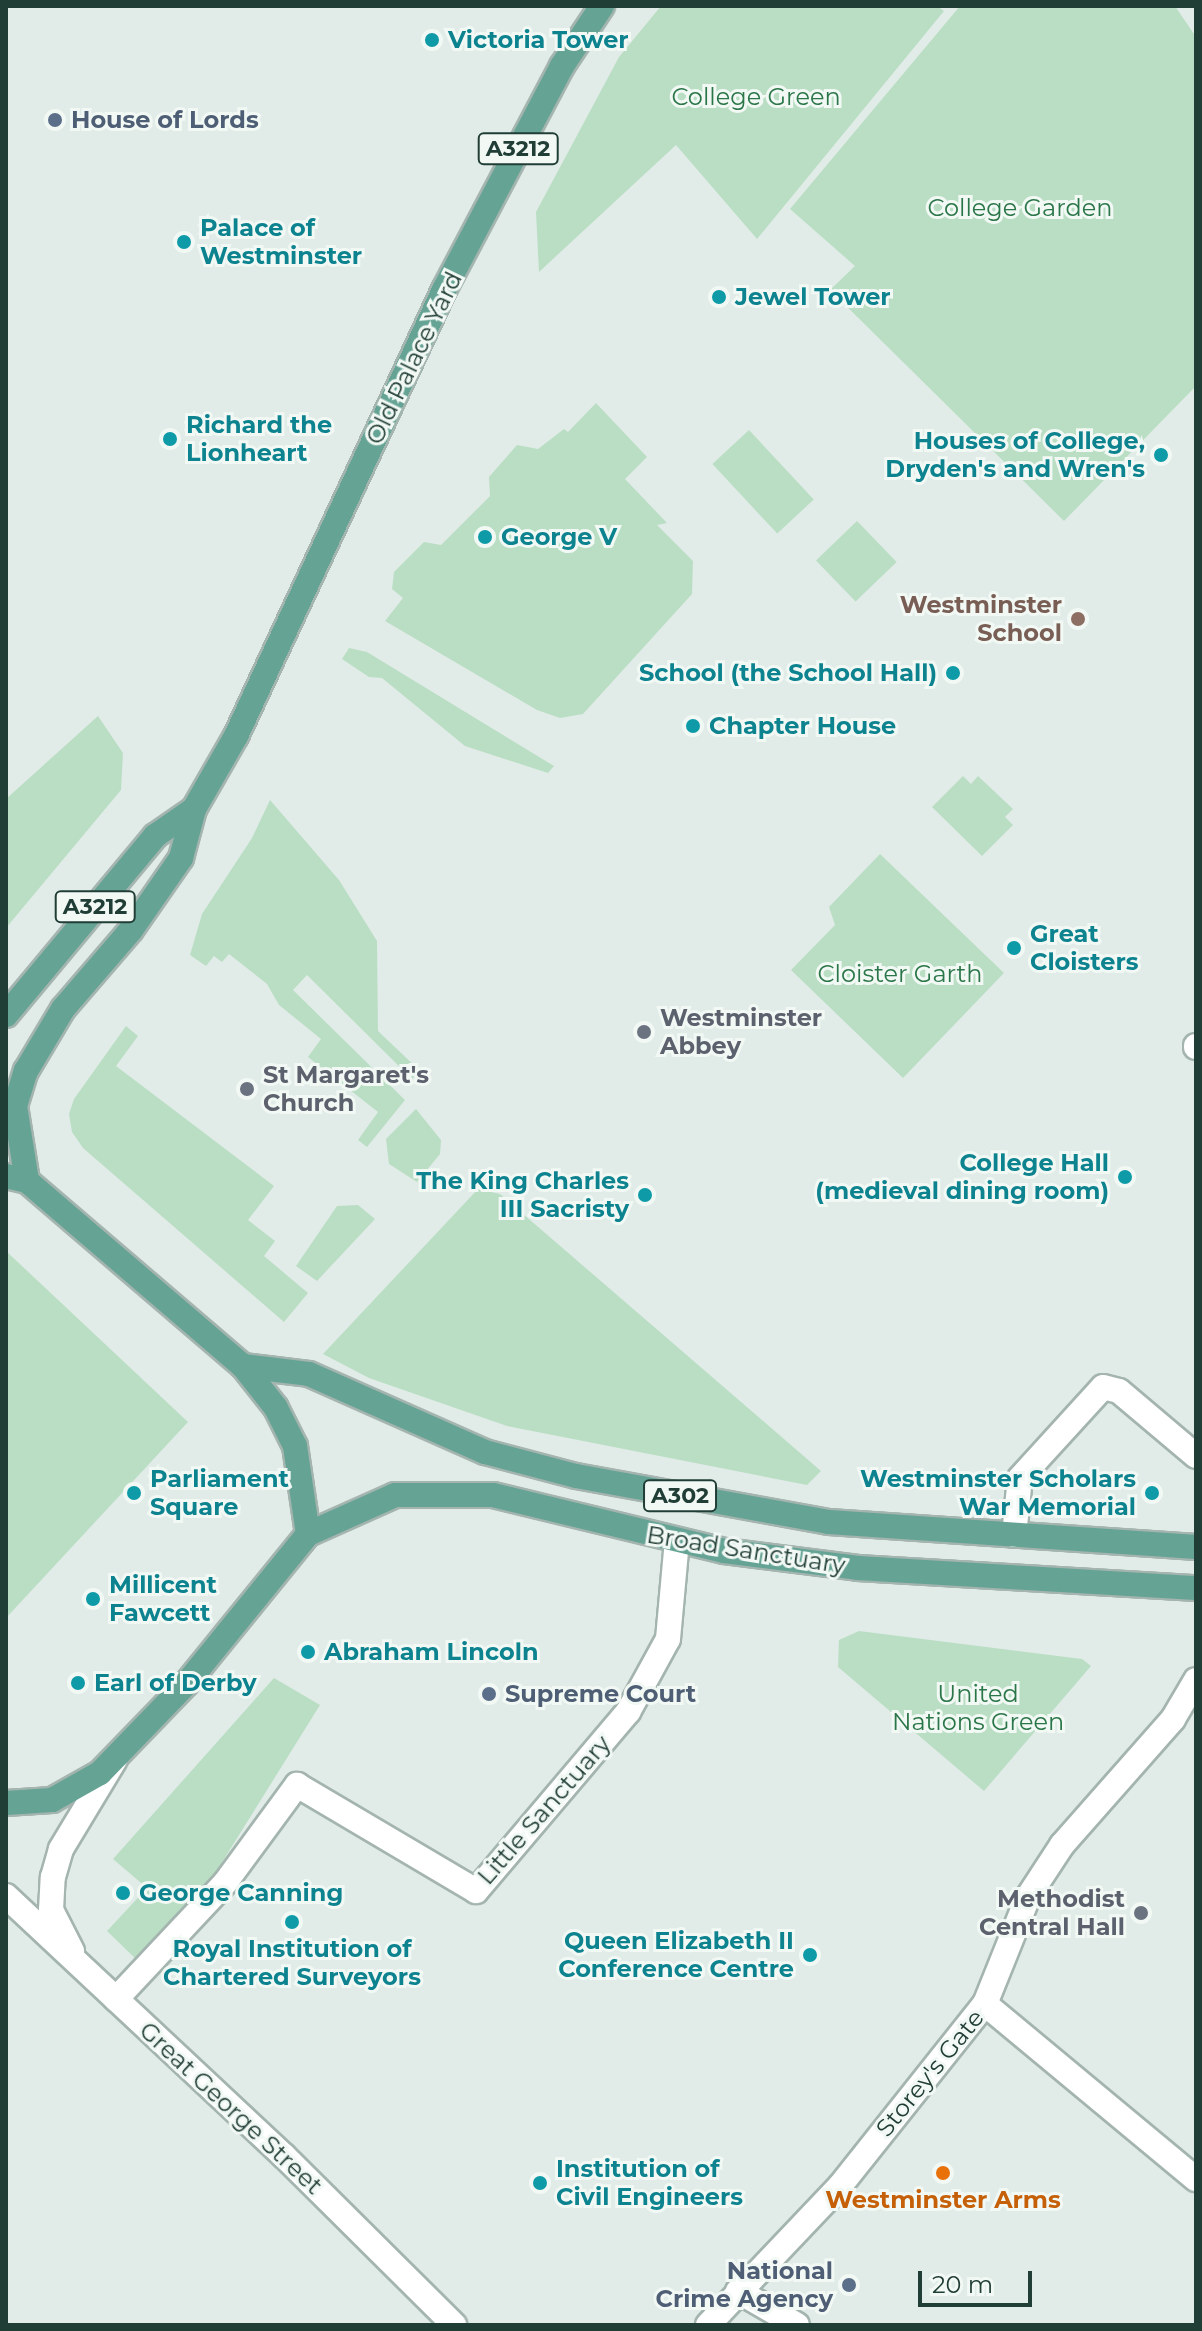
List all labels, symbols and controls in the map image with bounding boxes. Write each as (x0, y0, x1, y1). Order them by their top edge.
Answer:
place label: Victoria Tower (448, 26, 629, 54)
marker: Victoria Tower (423, 31, 441, 49)
park label: College Green (671, 83, 841, 111)
place label: House of Lords (71, 106, 259, 134)
marker: House of Lords (46, 111, 64, 129)
road number: A3212 (476, 131, 560, 167)
park label: College Garden (927, 194, 1113, 222)
place label: Palace of Westminster (200, 214, 362, 270)
marker: Palace of Westminster (175, 233, 193, 251)
street label: Old Palace Yard (360, 267, 468, 449)
place label: Jewel Tower (735, 283, 891, 311)
marker: Jewel Tower (710, 288, 728, 306)
place label: Richard the Lionheart (186, 411, 332, 467)
place label: Houses of College, Dryden's and Wren's (885, 427, 1145, 483)
marker: Richard the Lionheart (161, 430, 179, 448)
marker: Houses of College, Dryden's and Wren's (1152, 446, 1170, 464)
place label: George V (501, 523, 617, 551)
marker: George V (476, 528, 494, 546)
place label: Westminster School (900, 591, 1062, 647)
marker: Westminster School (1069, 610, 1087, 628)
place label: School (the School Hall) (639, 659, 937, 687)
marker: School (the School Hall) (944, 664, 962, 682)
place label: Chapter House (709, 712, 896, 740)
marker: Chapter House (684, 717, 702, 735)
road number: A3212 (53, 889, 137, 925)
place label: Great Cloisters (1030, 920, 1139, 976)
marker: Great Cloisters (1005, 939, 1023, 957)
park label: Cloister Garth (817, 960, 983, 988)
place label: Westminster Abbey (660, 1004, 822, 1060)
marker: Westminster Abbey (635, 1023, 653, 1041)
place label: St Margaret's Church (263, 1061, 429, 1117)
marker: St Margaret's Church (238, 1080, 256, 1098)
place label: College Hall (medieval dining room) (815, 1149, 1109, 1205)
place label: The King Charles III Sacristy (416, 1167, 629, 1223)
marker: College Hall (medieval dining room) (1116, 1168, 1134, 1186)
marker: The King Charles III Sacristy (636, 1186, 654, 1204)
place label: Parliament Square (150, 1465, 289, 1521)
place label: Westminster Scholars War Memorial (860, 1465, 1136, 1521)
road number: A302 (642, 1478, 718, 1514)
marker: Parliament Square (125, 1484, 143, 1502)
marker: Westminster Scholars War Memorial (1143, 1484, 1161, 1502)
street label: Broad Sanctuary (645, 1520, 847, 1580)
place label: Millicent Fawcett (109, 1571, 217, 1627)
marker: Millicent Fawcett (84, 1590, 102, 1608)
place label: Abraham Lincoln (324, 1638, 538, 1666)
marker: Abraham Lincoln (299, 1643, 317, 1661)
place label: Earl of Derby (94, 1669, 257, 1697)
marker: Earl of Derby (69, 1674, 87, 1692)
place label: Supreme Court (505, 1680, 696, 1708)
park label: United Nations Green (892, 1680, 1064, 1736)
marker: Supreme Court (480, 1685, 498, 1703)
street label: Little Sanctuary (471, 1730, 617, 1890)
place label: George Canning (139, 1879, 343, 1907)
marker: George Canning (114, 1884, 132, 1902)
place label: Methodist Central Hall (979, 1885, 1125, 1941)
marker: Methodist Central Hall (1132, 1904, 1150, 1922)
marker: Royal Institution of Chartered Surveyors (283, 1913, 301, 1931)
place label: Queen Elizabeth II Conference Centre (558, 1927, 794, 1983)
place label: Royal Institution of Chartered Surveyors (163, 1935, 421, 1991)
marker: Queen Elizabeth II Conference Centre (801, 1946, 819, 1964)
street label: Storey's Gate (870, 2004, 990, 2142)
street label: Great George Street (134, 2016, 328, 2200)
place label: Institution of Civil Engineers (556, 2155, 743, 2211)
marker: Westminster Arms (934, 2164, 952, 2182)
marker: Institution of Civil Engineers (531, 2174, 549, 2192)
place label: Westminster Arms (825, 2186, 1061, 2214)
scale bar (922, 2255, 1036, 2305)
place label: National Crime Agency (656, 2257, 833, 2313)
text: 20 m (932, 2270, 993, 2299)
marker: National Crime Agency (840, 2276, 858, 2294)

